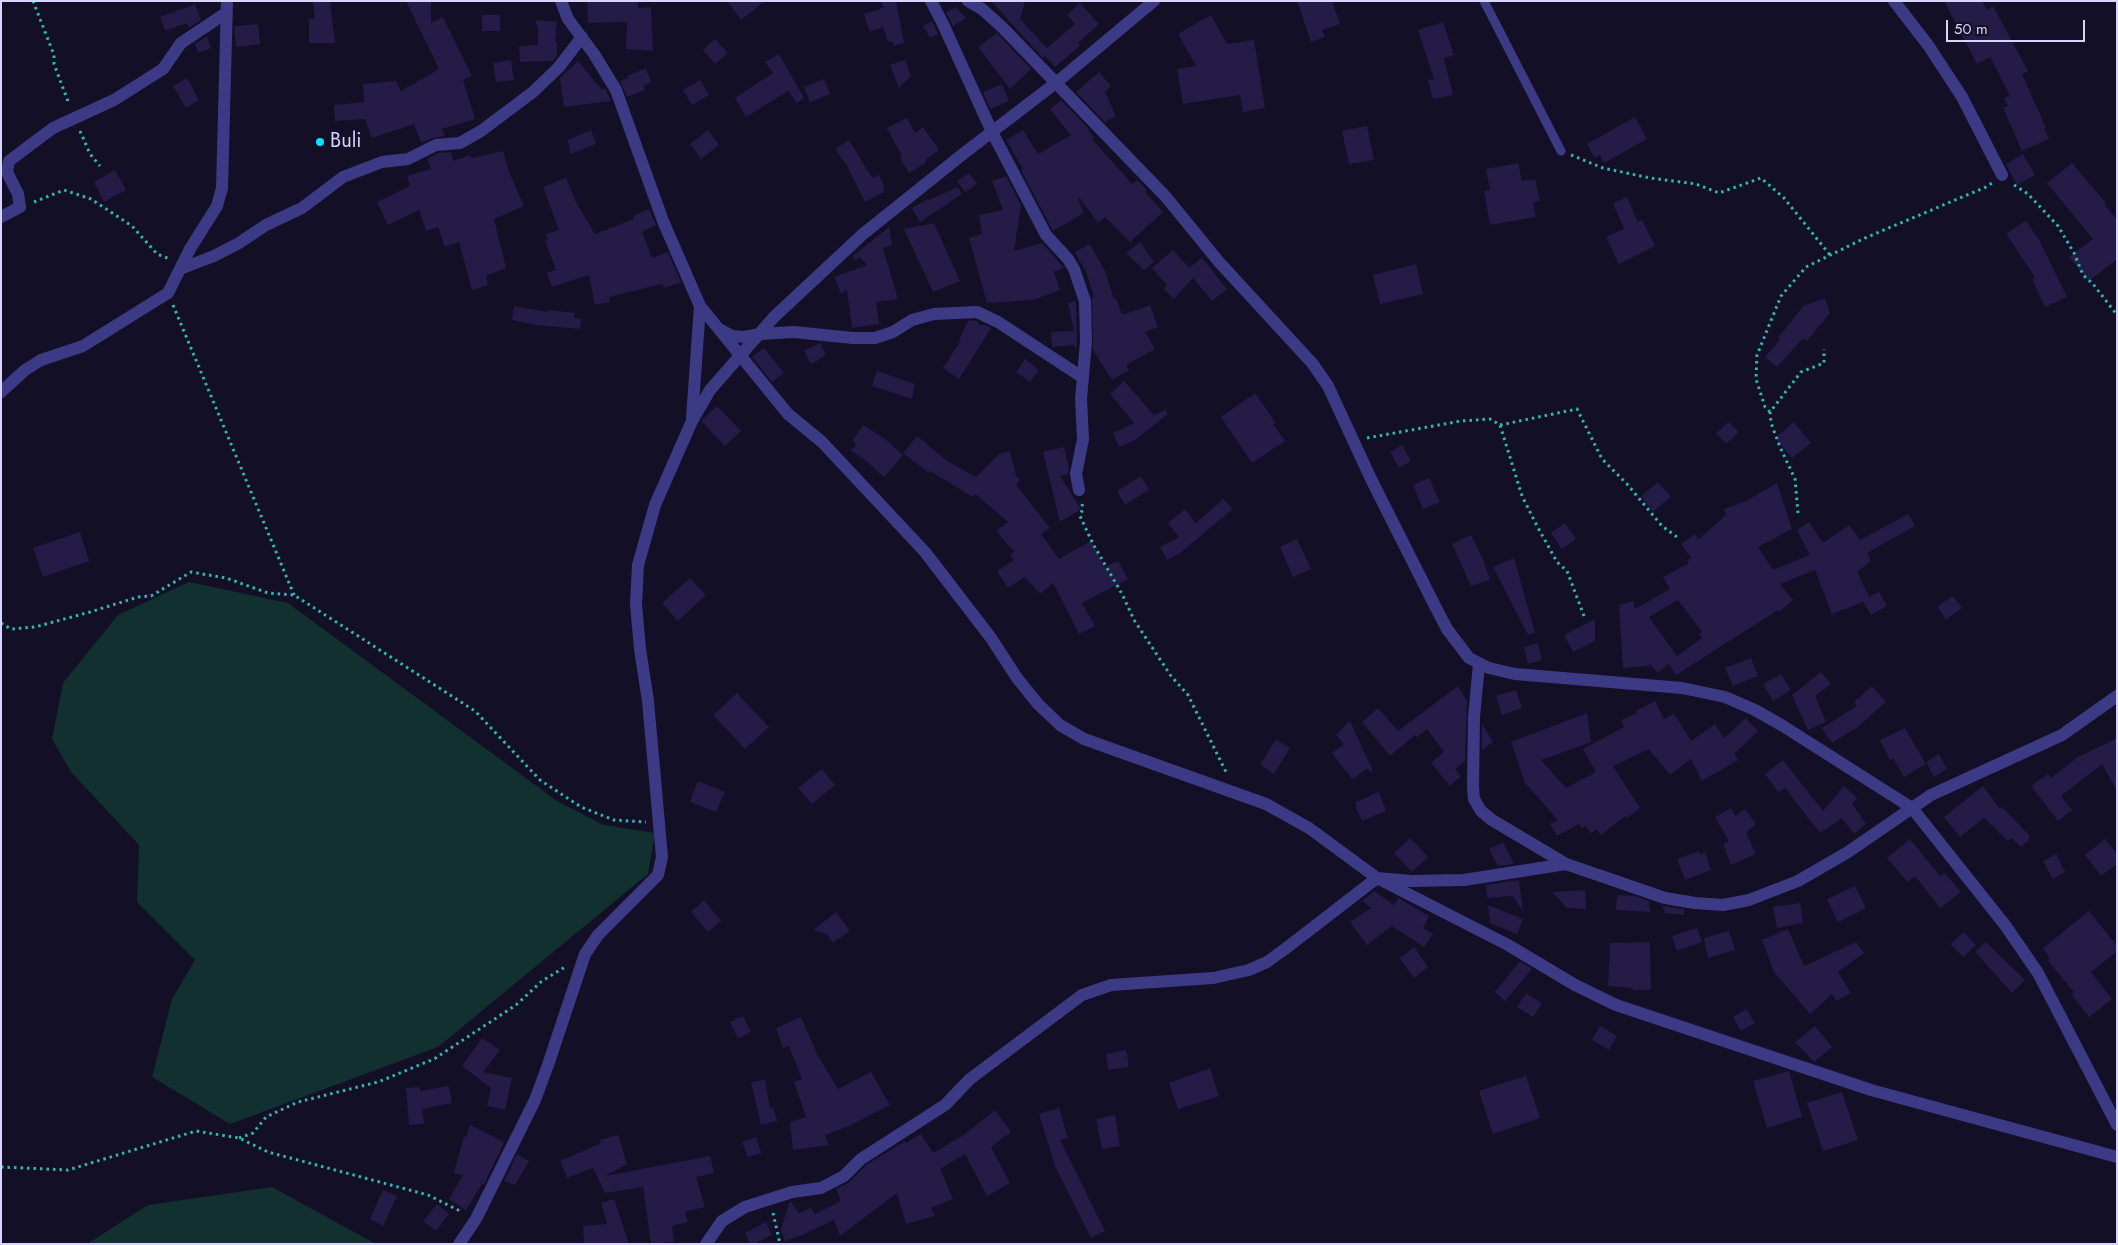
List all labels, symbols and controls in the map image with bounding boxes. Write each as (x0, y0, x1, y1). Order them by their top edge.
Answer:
scale bar (1948, 10, 2087, 42)
text: 50 m (1954, 18, 1988, 40)
place label: Buli (330, 130, 361, 154)
marker: Buli (314, 136, 326, 148)

